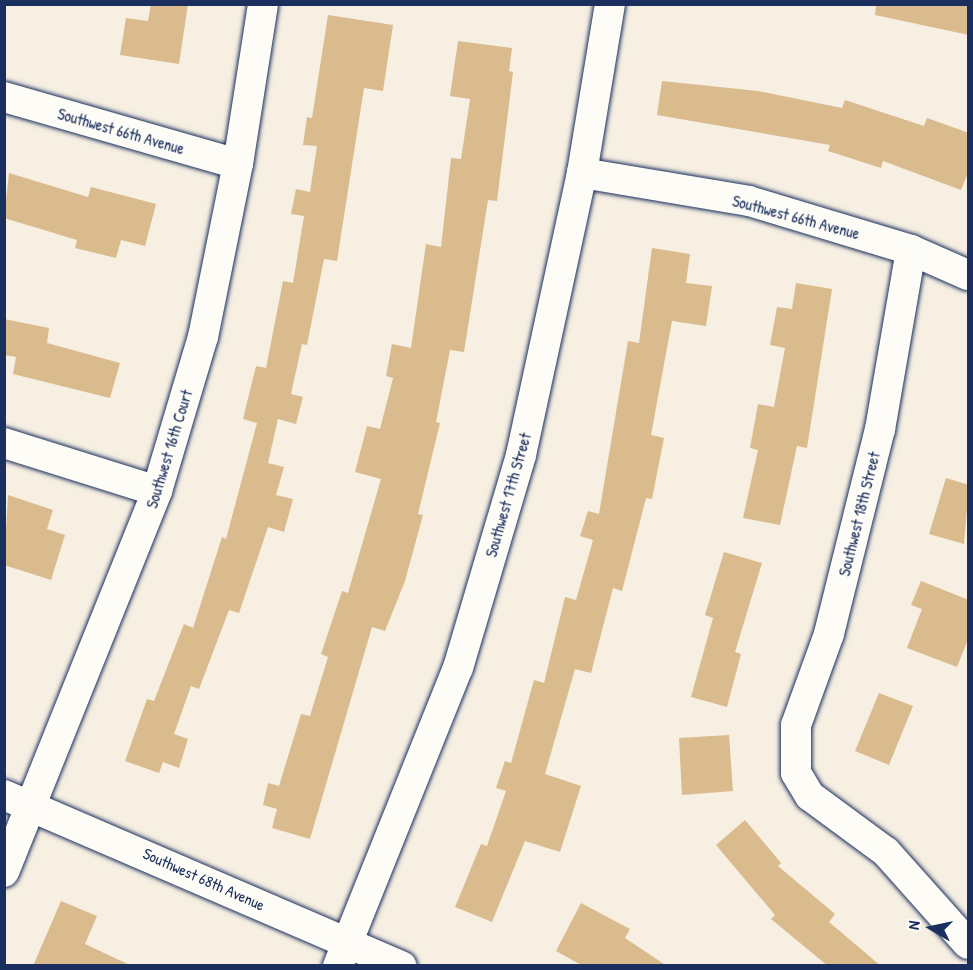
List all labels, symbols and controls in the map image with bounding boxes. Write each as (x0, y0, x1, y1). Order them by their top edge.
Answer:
street label: Southwest 66th Avenue (55, 104, 187, 158)
street label: Southwest 66th Avenue (730, 191, 862, 243)
street label: Southwest 16th Court (142, 387, 196, 511)
street label: Southwest 17th Street (481, 431, 535, 559)
street label: Southwest 18th Street (834, 450, 884, 578)
street label: Southwest 68th Avenue (140, 844, 268, 914)
north arrow (901, 898, 961, 958)
text: N (902, 919, 925, 931)

